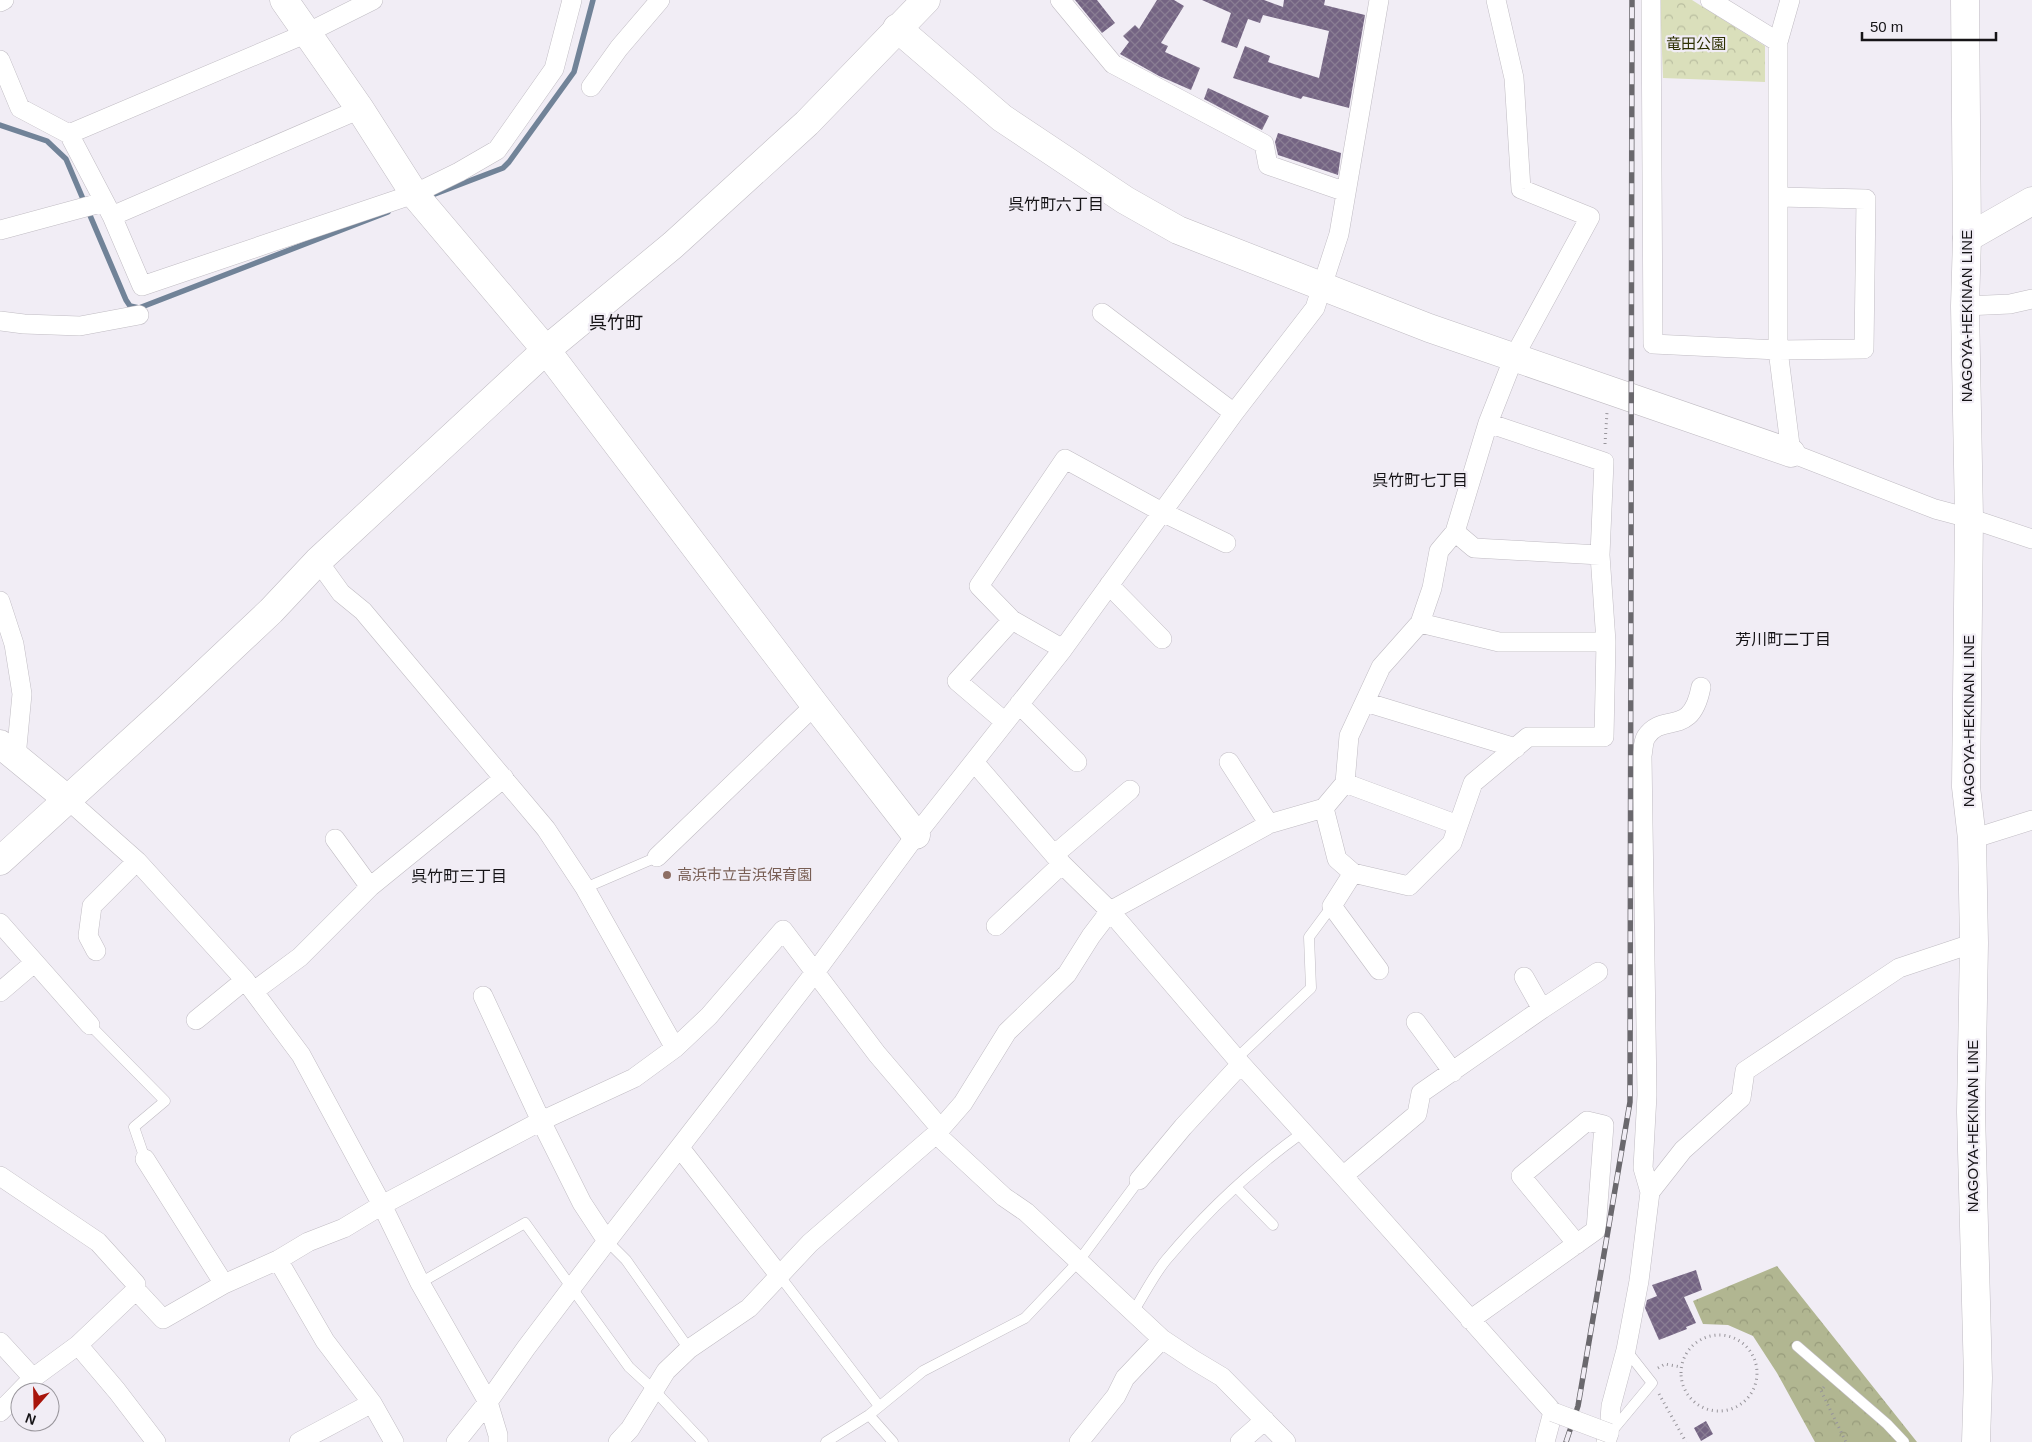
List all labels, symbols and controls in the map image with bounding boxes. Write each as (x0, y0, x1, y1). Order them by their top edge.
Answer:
scale bar (1862, 10, 1996, 42)
text: 50 m (1870, 18, 1903, 35)
park label: 竜田公園 (1666, 35, 1726, 52)
district label: 呉竹町六丁目 (1008, 196, 1104, 213)
street label: NAGOYA-HEKINAN LINE (1958, 230, 1975, 402)
district label: 呉竹町 (589, 313, 643, 333)
district label: 呉竹町七丁目 (1372, 472, 1468, 489)
district label: 芳川町二丁目 (1735, 631, 1831, 648)
street label: NAGOYA-HEKINAN LINE (1960, 635, 1977, 807)
place label: 高浜市立吉浜保育園 (677, 866, 812, 883)
district label: 呉竹町三丁目 (411, 868, 507, 885)
marker: 高浜市立吉浜保育園 (661, 869, 673, 881)
street label: NAGOYA-HEKINAN LINE (1964, 1040, 1981, 1212)
north arrow (10, 1382, 60, 1432)
text: N (23, 1410, 38, 1428)

